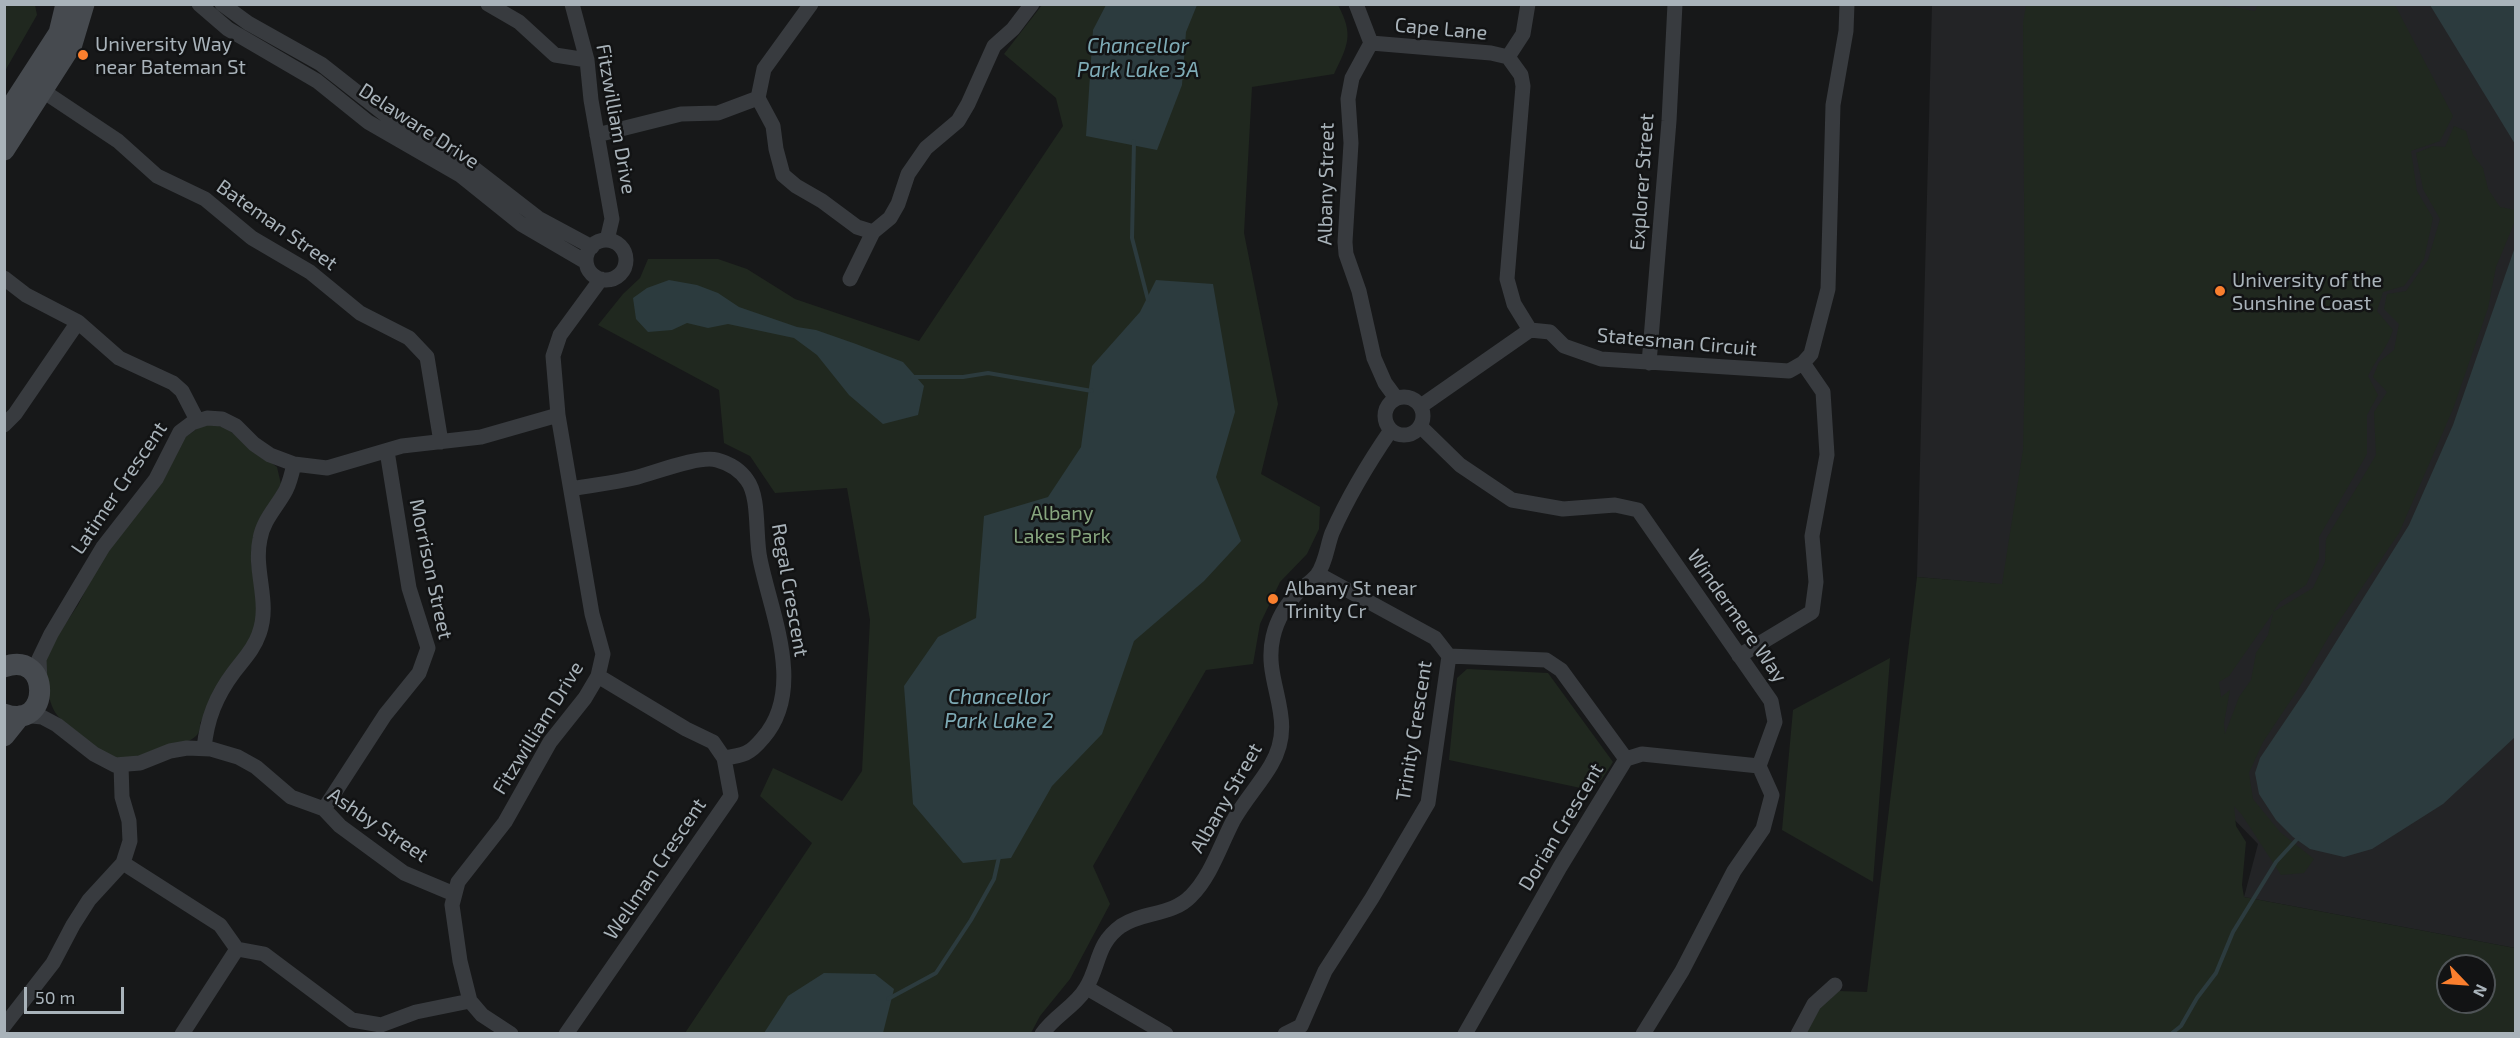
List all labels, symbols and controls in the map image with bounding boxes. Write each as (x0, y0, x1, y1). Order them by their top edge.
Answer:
street label: Cape Lane (1394, 13, 1488, 45)
place label: University Way near Bateman St (95, 32, 246, 79)
water label: Chancellor Park Lake 3A (1077, 33, 1199, 83)
street label: Fitzwilliam Drive (591, 42, 641, 196)
marker: University Way near Bateman St (76, 48, 90, 62)
street label: Delaware Drive (354, 78, 484, 174)
street label: Explorer Street (1625, 113, 1659, 251)
street label: Albany Street (1313, 122, 1339, 246)
street label: Bateman Street (212, 174, 342, 276)
place label: University of the Sunshine Coast (2232, 268, 2382, 315)
marker: University of the Sunshine Coast (2213, 284, 2227, 298)
street label: Statesman Circuit (1596, 323, 1758, 361)
street label: Latimer Crescent (66, 417, 172, 559)
street label: Morrison Street (404, 497, 458, 641)
park label: Albany Lakes Park (1013, 501, 1111, 548)
street label: Regal Crescent (766, 521, 814, 659)
street label: Windermere Way (1682, 545, 1792, 687)
place label: Albany St near Trinity Cr (1285, 576, 1417, 623)
marker: Albany St near Trinity Cr (1266, 592, 1280, 606)
street label: Fitzwilliam Drive (487, 657, 589, 799)
street label: Trinity Crescent (1391, 659, 1437, 803)
water label: Chancellor Park Lake 2 (944, 684, 1054, 734)
street label: Albany Street (1185, 739, 1267, 857)
street label: Dorian Crescent (1514, 759, 1608, 895)
street label: Ashby Street (323, 783, 433, 867)
street label: Wellman Crescent (599, 794, 711, 944)
north arrow (2436, 954, 2496, 1014)
scale bar (27, 975, 128, 1013)
text: N (2470, 982, 2492, 1000)
text: 50 m (35, 986, 75, 1008)

